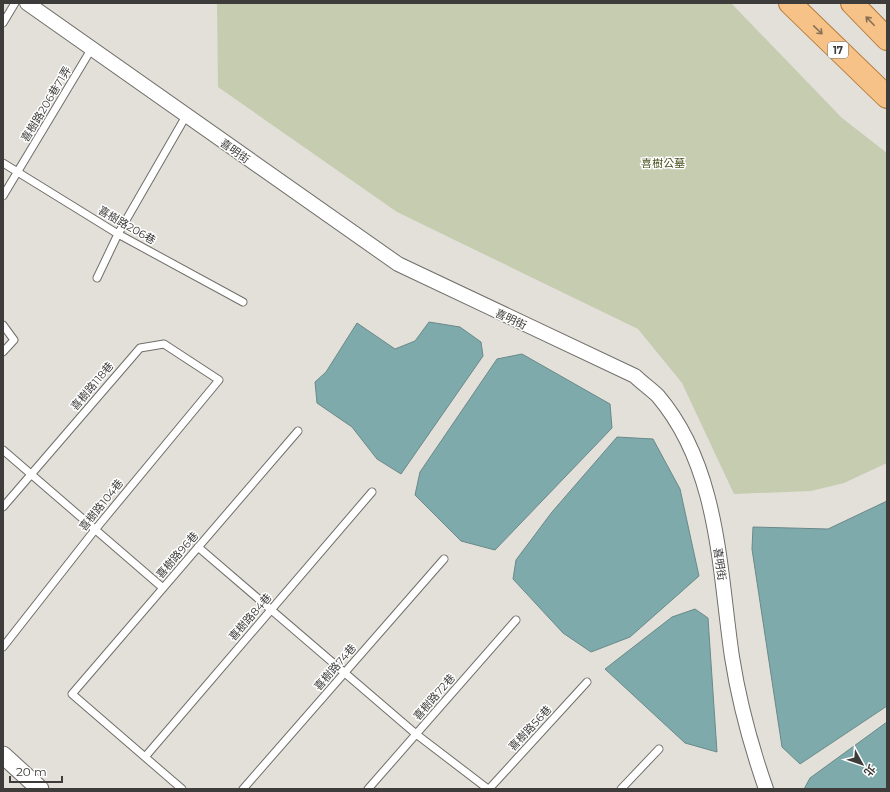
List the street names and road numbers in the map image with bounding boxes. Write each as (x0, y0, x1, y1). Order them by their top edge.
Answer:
road number: 17 (828, 42, 848, 58)
street label: 喜樹路206巷71弄 (18, 64, 74, 144)
street label: 喜明街 (217, 136, 253, 166)
street label: 喜樹路206巷 (96, 203, 158, 247)
street label: 喜明街 (493, 306, 529, 332)
street label: 喜樹路118巷 (68, 359, 116, 413)
street label: 喜樹路104巷 (76, 476, 126, 534)
street label: 喜樹路96巷 (153, 529, 201, 581)
street label: 喜明街 (711, 547, 729, 581)
street label: 喜樹路84巷 (226, 590, 274, 644)
street label: 喜樹路74巷 (311, 641, 359, 693)
street label: 喜樹路72巷 (410, 671, 458, 723)
street label: 喜樹路56巷 (505, 702, 555, 754)

